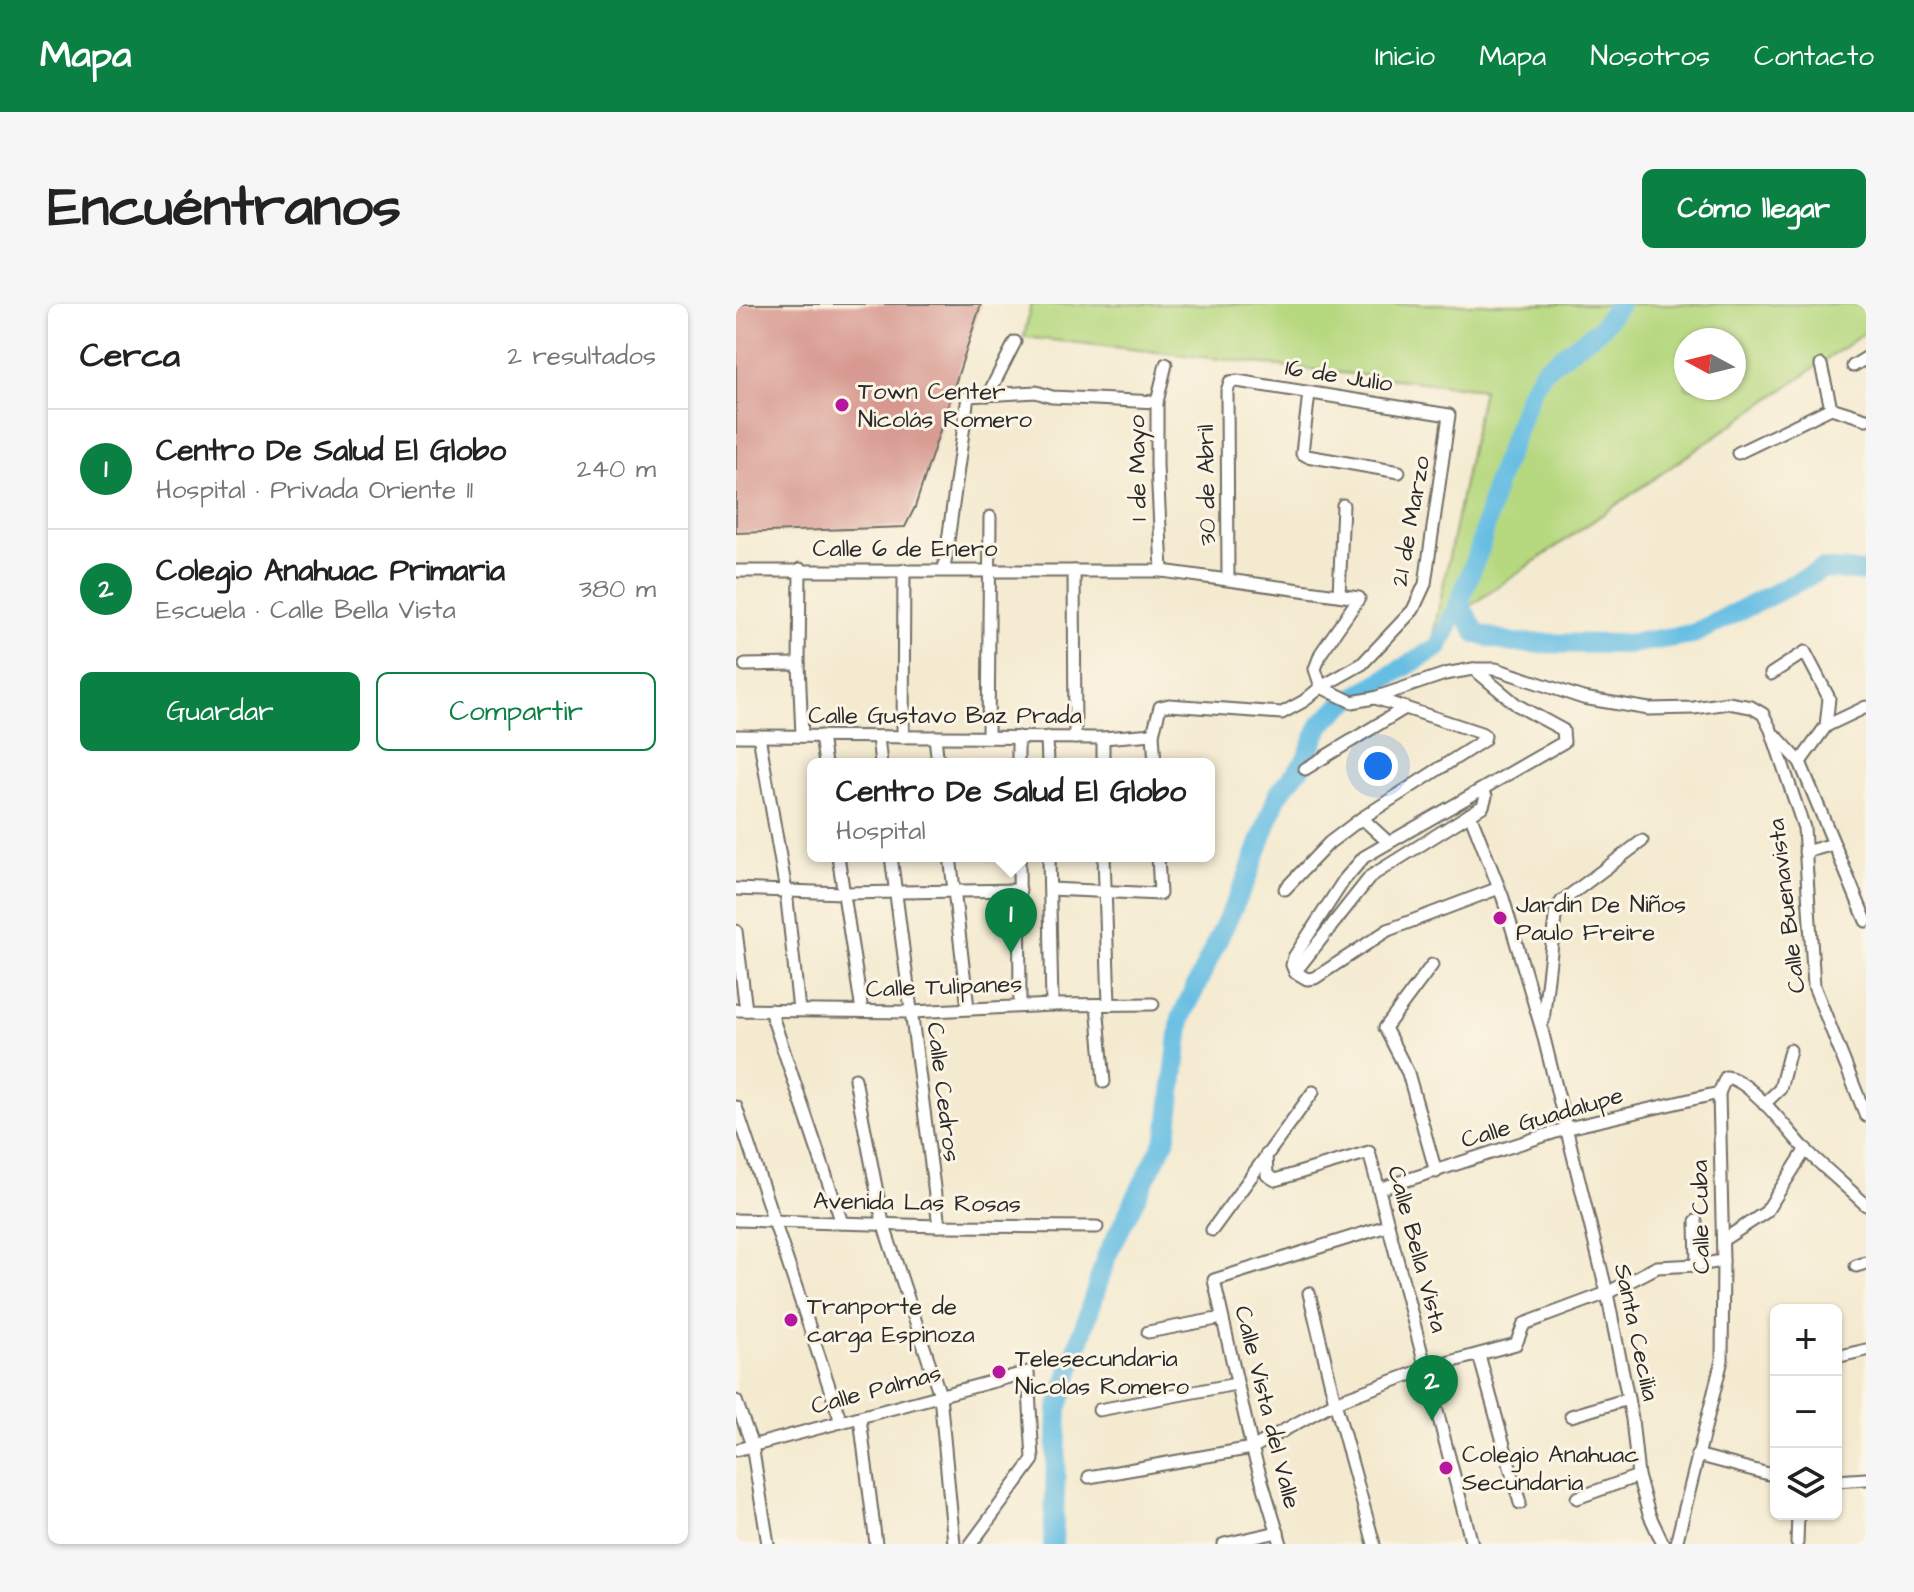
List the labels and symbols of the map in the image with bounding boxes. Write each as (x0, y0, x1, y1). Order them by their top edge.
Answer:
north arrow (1674, 328, 1746, 400)
street label: 16 de Julio (1283, 351, 1396, 401)
place label: Town Center Nicolás Romero (858, 375, 1033, 437)
marker: Town Center Nicolás Romero (833, 396, 851, 414)
street label: 1 de Mayo (1120, 414, 1157, 521)
street label: 30 de Abril (1189, 424, 1225, 546)
street label: 21 de Marzo (1383, 453, 1439, 589)
street label: Calle 6 de Enero (813, 532, 998, 566)
street label: Calle Gustavo Baz Prada (808, 699, 1082, 733)
your location (1358, 746, 1398, 786)
street label: Calle Buenavista (1759, 817, 1815, 995)
pin: 1 (985, 888, 1037, 954)
place label: Jardin De Niños Paulo Freire (1516, 888, 1686, 950)
marker: Jardin De Niños Paulo Freire (1491, 909, 1509, 927)
street label: Calle Tulipanes (865, 967, 1023, 1007)
street label: Calle Cedros (918, 1020, 968, 1164)
street label: Calle Guadalupe (1457, 1079, 1627, 1157)
street label: Calle Cuba (1683, 1160, 1719, 1274)
street label: Calle Bella Vista (1378, 1162, 1456, 1336)
street label: Avenida Las Rosas (813, 1184, 1021, 1222)
street label: Santa Cecilia (1605, 1260, 1667, 1404)
place label: Tranporte de carga Espinoza (807, 1290, 975, 1353)
street label: Calle Vista del Valle (1225, 1302, 1309, 1512)
marker: Tranporte de carga Espinoza (782, 1311, 800, 1329)
place label: Telesecundaria Nicolas Romero (1015, 1342, 1190, 1404)
pin: 2 (1406, 1355, 1458, 1421)
street label: Calle Palmas (807, 1356, 945, 1424)
marker: Telesecundaria Nicolas Romero (990, 1363, 1008, 1381)
place label: Colegio Anahuac Secundaria (1462, 1438, 1639, 1500)
marker: Colegio Anahuac Secundaria (1437, 1459, 1455, 1477)

